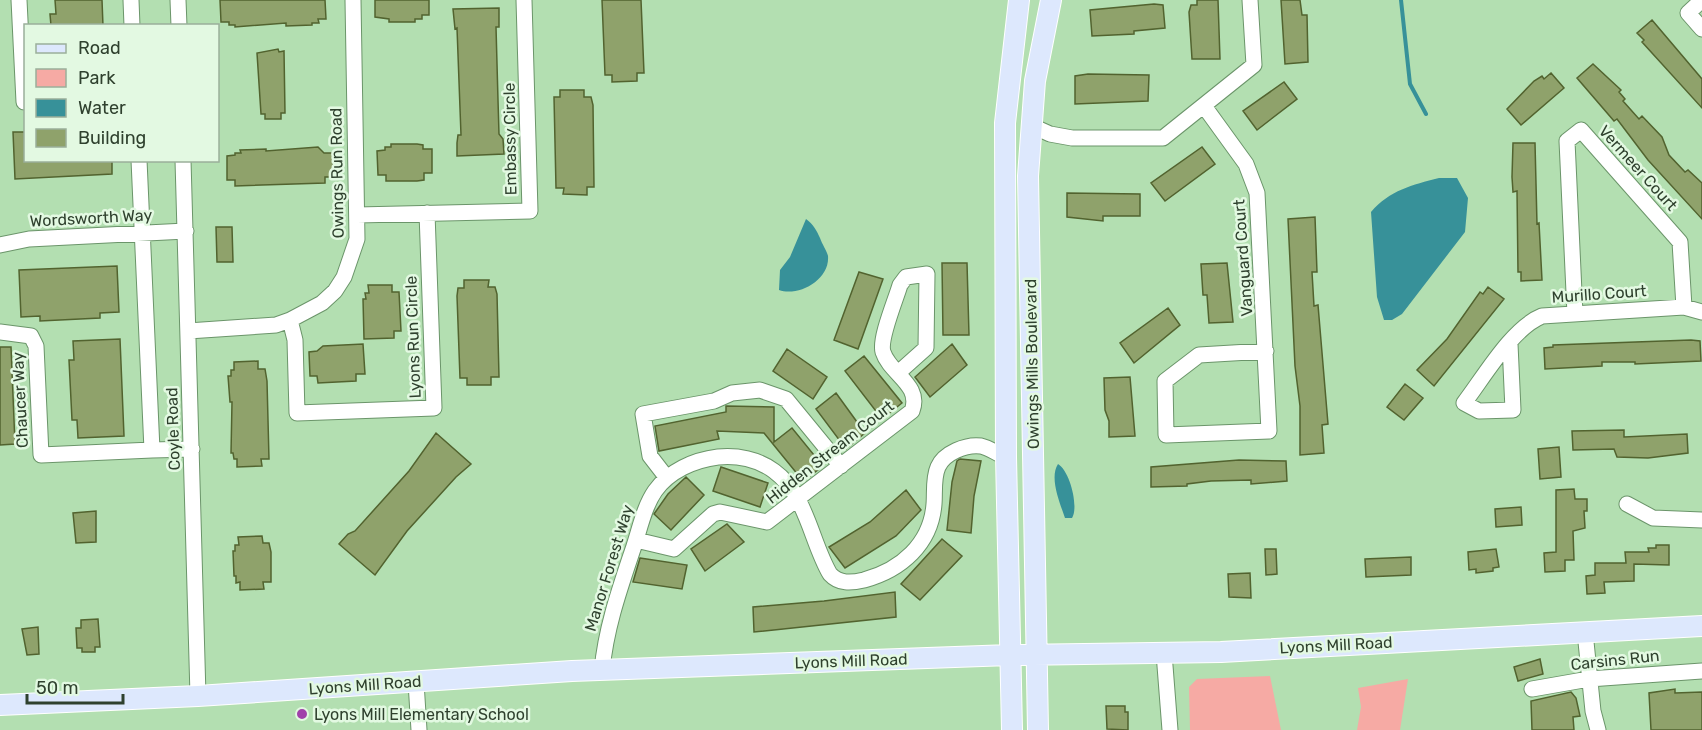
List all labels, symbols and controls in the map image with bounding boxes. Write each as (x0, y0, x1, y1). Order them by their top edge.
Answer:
legend (24, 24, 219, 162)
text: Road (78, 37, 121, 59)
text: Park (78, 67, 116, 89)
street label: Embassy Circle (500, 82, 520, 196)
text: Water (78, 97, 126, 119)
street label: Owings Run Road (326, 108, 348, 238)
street label: Vermeer Court (1595, 121, 1681, 215)
text: Building (78, 127, 146, 149)
street label: Vanguard Court (1229, 199, 1257, 317)
street label: Wordsworth Way (29, 205, 153, 231)
street label: Lyons Run Circle (401, 275, 425, 399)
street label: Owings Mills Boulevard (1021, 279, 1043, 449)
street label: Murillo Court (1551, 281, 1647, 307)
street label: Chaucer Way (8, 351, 32, 448)
street label: Coyle Road (162, 387, 184, 471)
street label: Hidden Stream Court (762, 396, 898, 508)
street label: Manor Forest Way (581, 502, 637, 634)
street label: Lyons Mill Road (1279, 633, 1393, 657)
street label: Carsins Run (1570, 646, 1660, 674)
street label: Lyons Mill Road (794, 650, 908, 672)
scale bar (27, 667, 123, 705)
street label: Lyons Mill Road (308, 672, 422, 698)
text: 50 m (36, 677, 79, 699)
place label: Lyons Mill Elementary School (314, 705, 529, 724)
marker: Lyons Mill Elementary School (295, 707, 309, 721)

